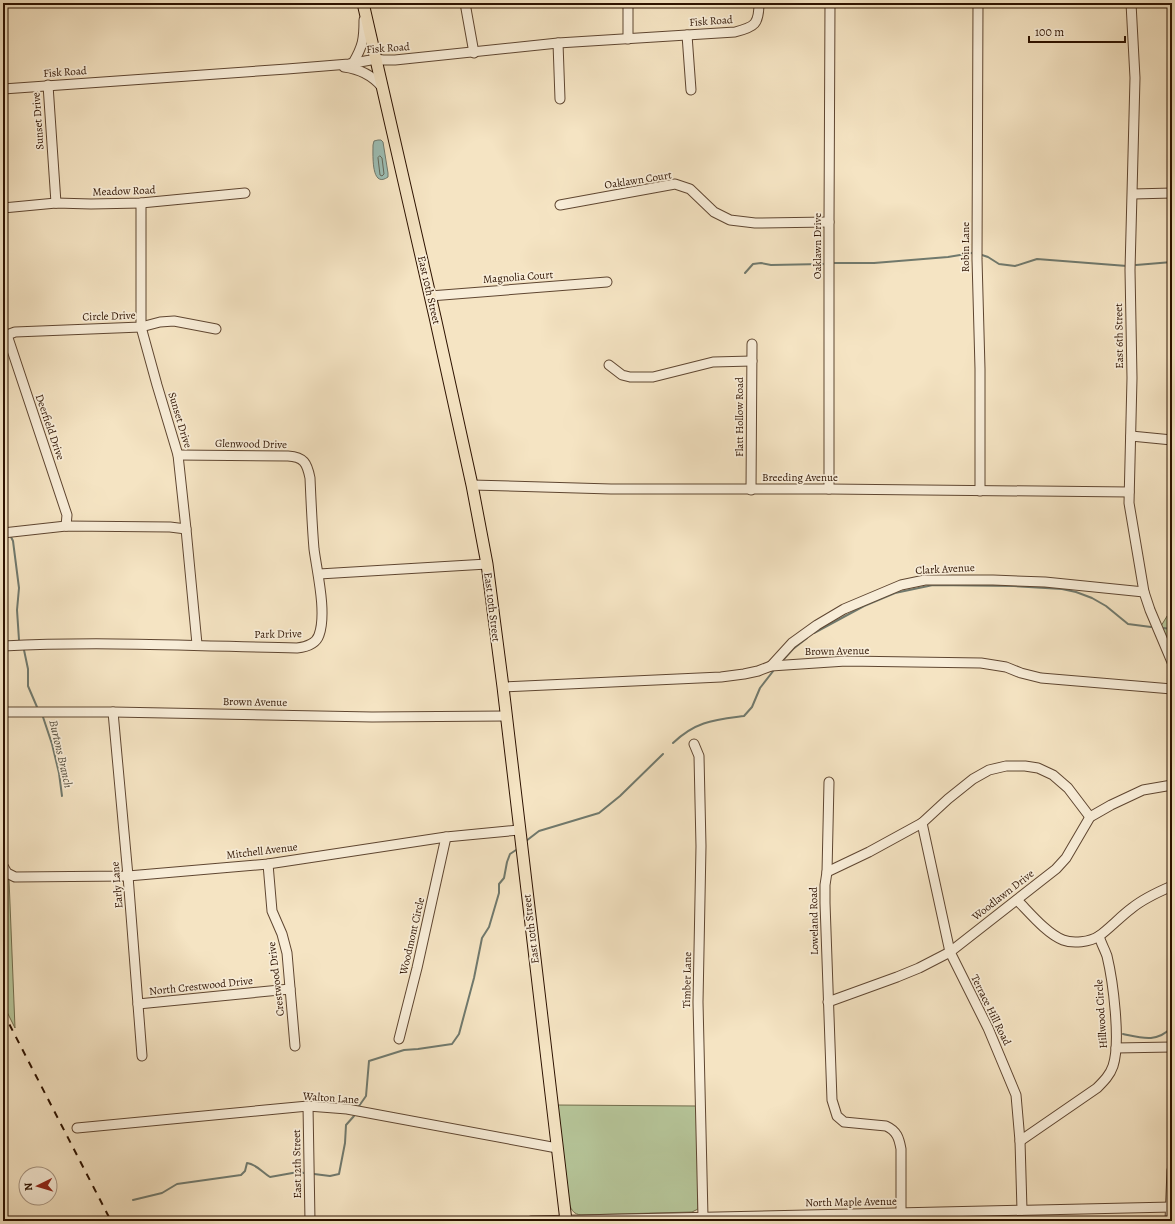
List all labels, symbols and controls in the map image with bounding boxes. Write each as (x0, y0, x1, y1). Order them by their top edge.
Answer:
street label: Fisk Road (689, 12, 733, 30)
scale bar (1029, 18, 1125, 44)
text: 100 m (1035, 24, 1064, 40)
street label: Fisk Road (366, 39, 410, 57)
street label: Fisk Road (43, 63, 87, 81)
street label: Sunset Drive (29, 92, 47, 150)
street label: Oaklawn Court (603, 167, 673, 193)
street label: Meadow Road (92, 182, 156, 200)
street label: Oaklawn Drive (810, 213, 825, 279)
street label: Robin Lane (958, 222, 973, 272)
street label: East 10th Street (414, 254, 444, 326)
street label: Magnolia Court (482, 267, 554, 287)
street label: East 6th Street (1111, 303, 1127, 369)
street label: Circle Drive (82, 308, 136, 324)
street label: Flatt Hollow Road (732, 377, 747, 457)
street label: Sunset Drive (164, 390, 196, 450)
street label: Deerfield Drive (32, 392, 68, 462)
street label: Glenwood Drive (215, 436, 287, 452)
street label: Breeding Avenue (762, 470, 838, 485)
street label: Clark Avenue (915, 560, 975, 578)
street label: East 10th Street (480, 571, 504, 643)
street label: Park Drive (254, 626, 302, 642)
street label: Brown Avenue (805, 643, 869, 659)
street label: Brown Avenue (223, 694, 287, 710)
water label: Burtons Branch (45, 718, 77, 790)
street label: Mitchell Avenue (225, 839, 299, 863)
street label: Early Lane (107, 861, 127, 909)
street label: Woodlawn Drive (968, 866, 1037, 924)
street label: Loweland Road (806, 887, 822, 955)
street label: East 10th Street (519, 893, 543, 965)
street label: Woodmont Circle (396, 896, 428, 977)
street label: Crestwood Drive (264, 941, 288, 1017)
street label: Timber Lane (679, 952, 695, 1008)
street label: Terrace Hill Road (967, 972, 1015, 1048)
street label: North Crestwood Drive (148, 973, 254, 999)
street label: Hillwood Circle (1091, 979, 1111, 1049)
street label: Walton Lane (301, 1088, 360, 1107)
street label: East 12th Street (289, 1129, 305, 1199)
north arrow (18, 1166, 58, 1206)
text: N (21, 1182, 36, 1191)
street label: North Maple Avenue (805, 1194, 897, 1210)

